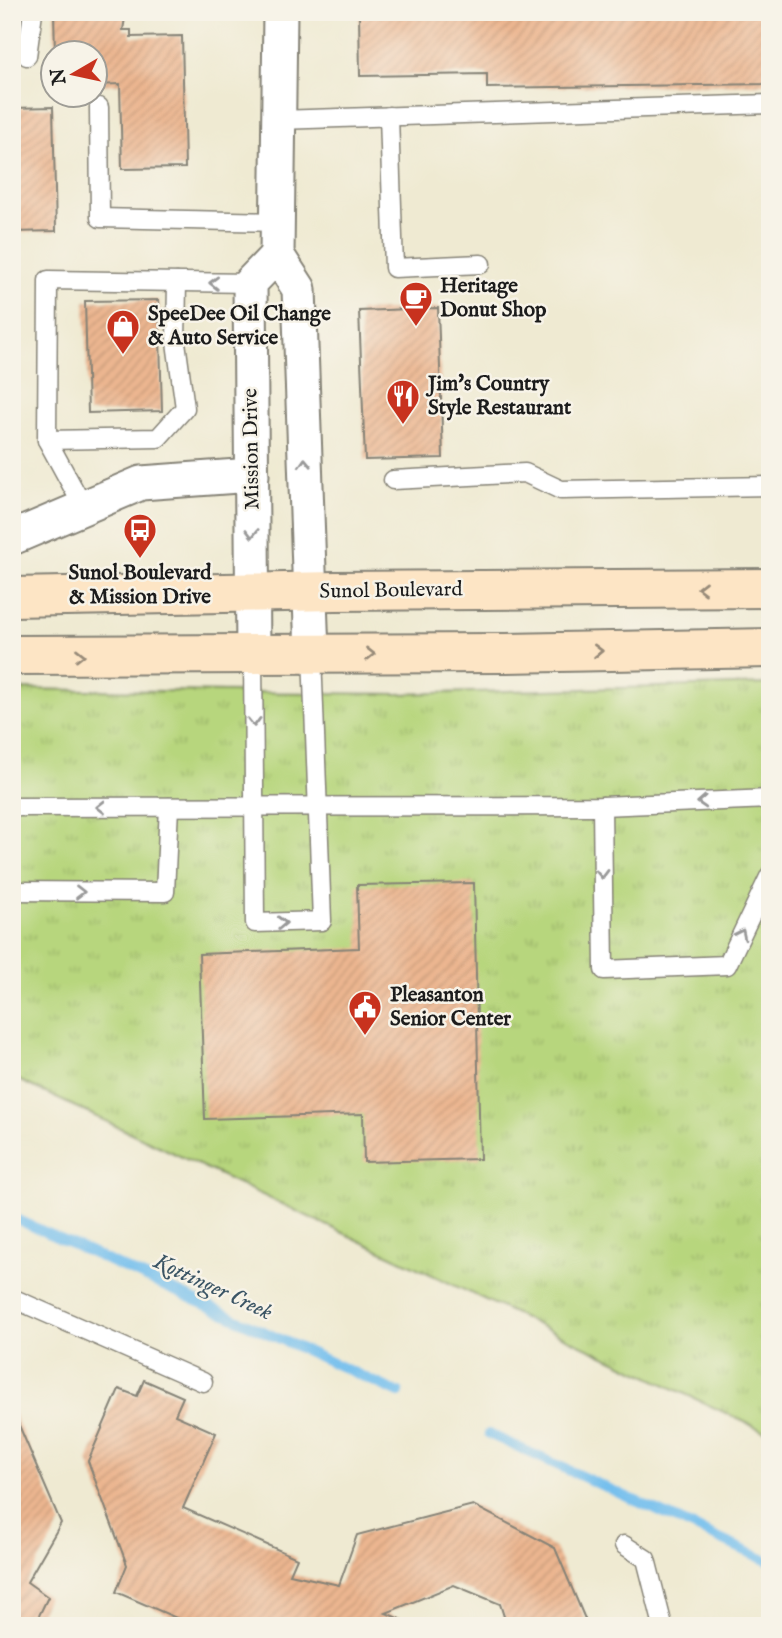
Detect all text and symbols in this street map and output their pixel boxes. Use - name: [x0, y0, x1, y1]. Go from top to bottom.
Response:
- north arrow: [38, 38, 108, 108]
- text: N: [46, 66, 72, 87]
- place label: Heritage Donut Shop: [440, 273, 547, 324]
- one-way arrow: [208, 275, 218, 291]
- cafe icon: Heritage Donut Shop: [397, 279, 435, 328]
- place label: SpeeDee Oil Change & Auto Service: [148, 301, 331, 352]
- shop icon: SpeeDee Oil Change & Auto Service: [104, 307, 142, 356]
- place label: Jim's Country Style Restaurant: [425, 371, 572, 422]
- restaurant icon: Jim's Country Style Restaurant: [384, 377, 422, 426]
- street label: Mission Drive: [237, 388, 267, 510]
- one-way arrow: [298, 458, 313, 469]
- bus stop icon: Sunol Boulevard & Mission Drive: [121, 511, 159, 560]
- one-way arrow: [244, 528, 260, 539]
- place label: Sunol Boulevard & Mission Drive: [69, 560, 212, 611]
- street label: Sunol Boulevard: [319, 576, 464, 606]
- one-way arrow: [696, 581, 707, 596]
- one-way arrow: [593, 644, 604, 659]
- one-way arrow: [366, 646, 376, 662]
- one-way arrow: [76, 647, 86, 663]
- one-way arrow: [246, 718, 262, 728]
- one-way arrow: [696, 794, 707, 809]
- one-way arrow: [95, 799, 106, 815]
- one-way arrow: [595, 869, 610, 880]
- one-way arrow: [75, 884, 86, 899]
- one-way arrow: [277, 915, 288, 930]
- one-way arrow: [733, 929, 747, 942]
- place label: Pleasanton Senior Center: [390, 982, 511, 1033]
- public building icon: Pleasanton Senior Center: [346, 988, 384, 1037]
- water label: Kottinger Creek: [148, 1246, 277, 1328]

